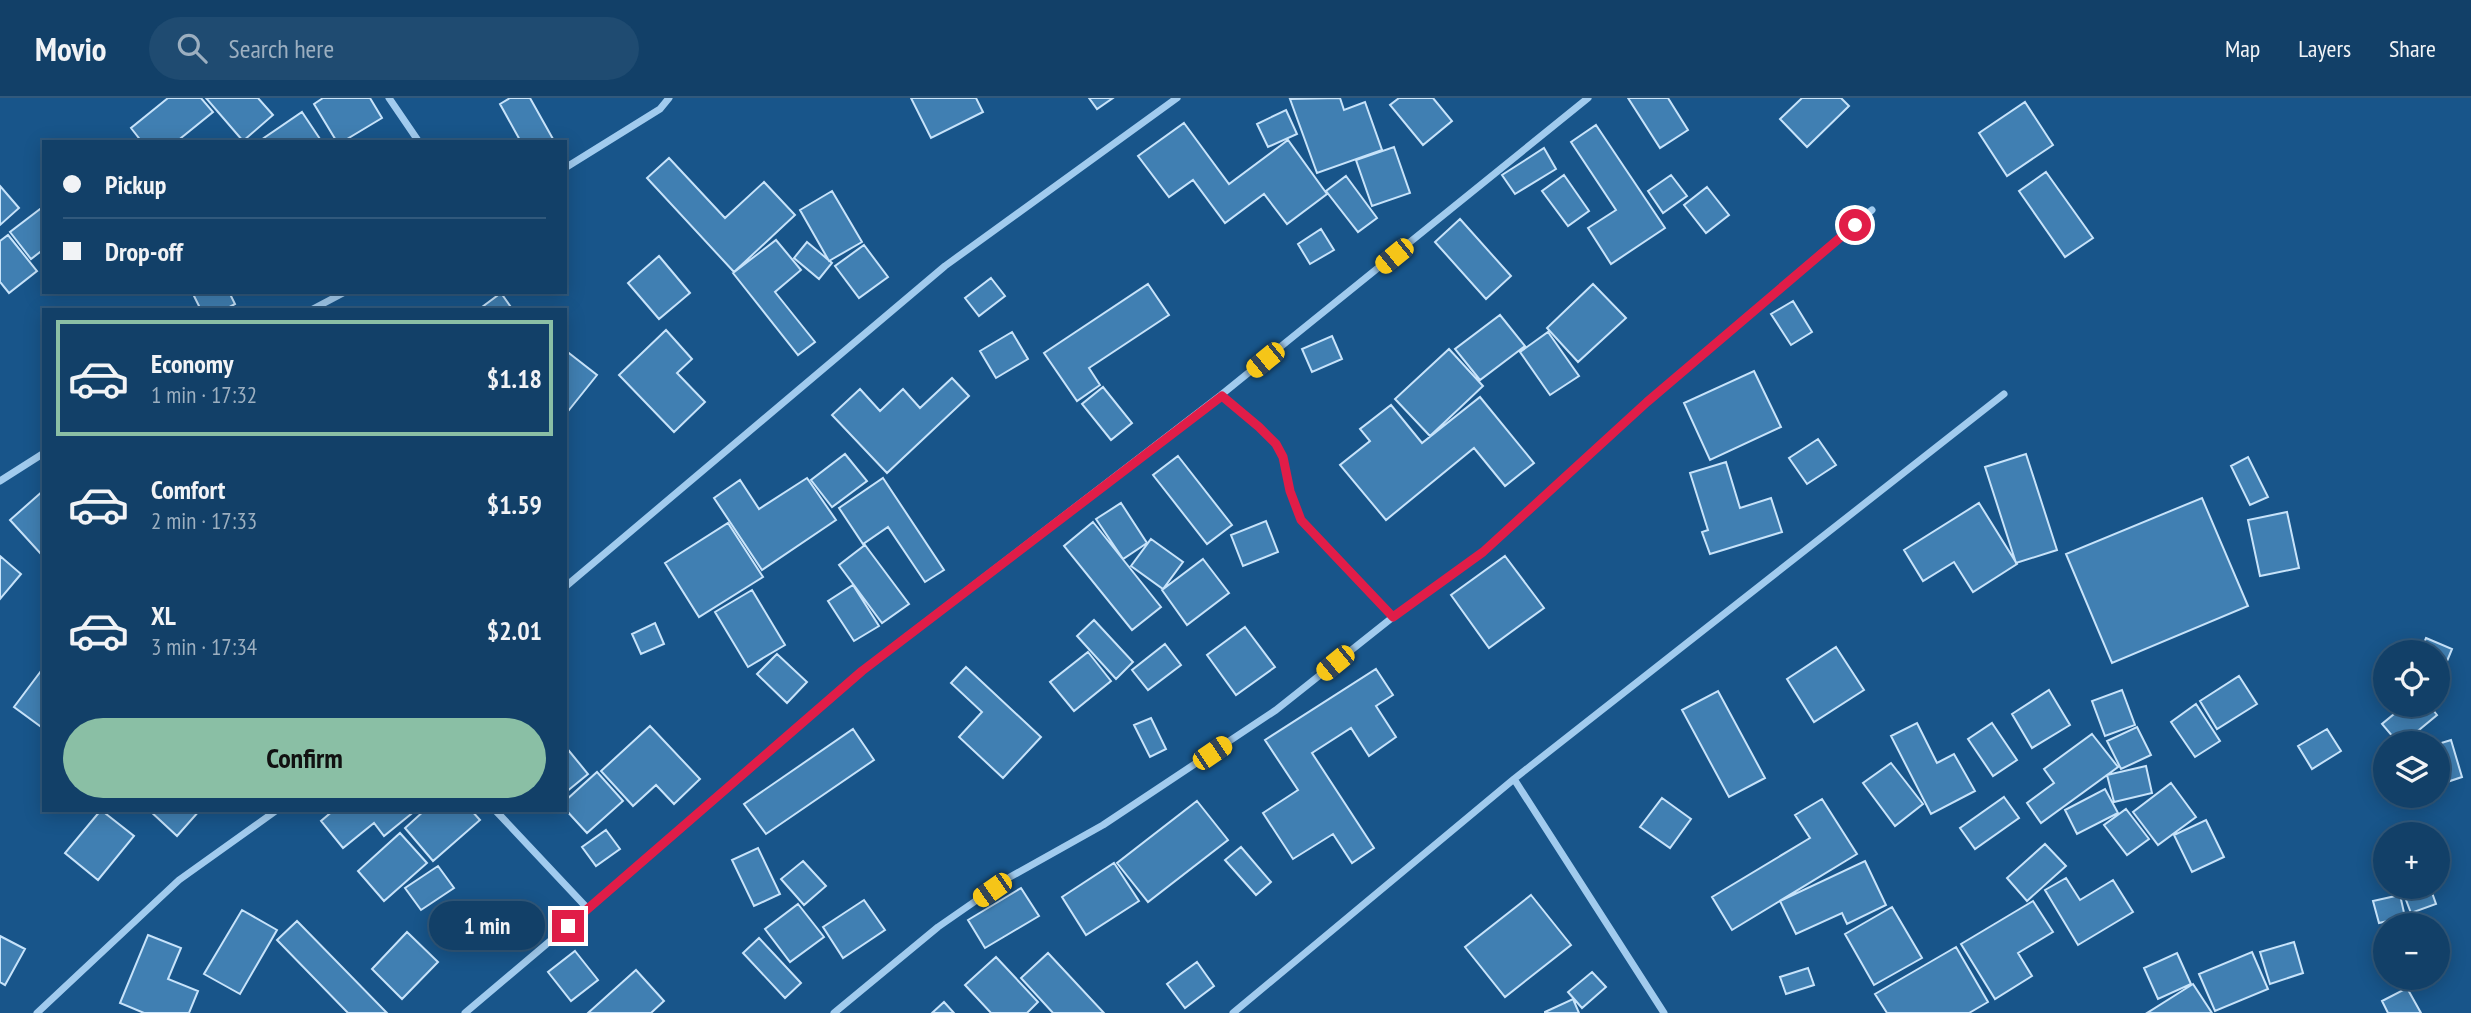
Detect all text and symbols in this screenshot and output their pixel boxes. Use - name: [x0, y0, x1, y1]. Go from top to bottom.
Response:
- search box: [149, 17, 639, 80]
- text: Movio: [35, 27, 107, 70]
- icon: search: [173, 29, 211, 67]
- text: Search here: [229, 32, 334, 65]
- text: Map: [2225, 33, 2260, 64]
- text: Layers: [2298, 33, 2351, 64]
- text: Share: [2389, 33, 2436, 64]
- text: Pickup: [105, 168, 166, 201]
- route start: [1839, 209, 1871, 241]
- text: Drop-off: [105, 235, 183, 268]
- car: [1372, 235, 1417, 277]
- car: [1243, 339, 1288, 381]
- icon: car: [67, 347, 130, 410]
- text: Economy: [151, 347, 233, 380]
- text: $1.18: [487, 362, 542, 395]
- text: 1 min · 17:32: [151, 380, 257, 409]
- icon: car: [67, 473, 130, 536]
- text: Comfort: [151, 473, 225, 506]
- text: $1.59: [487, 488, 542, 521]
- text: 2 min · 17:33: [151, 506, 257, 535]
- icon: car: [67, 599, 130, 662]
- text: XL: [151, 599, 176, 632]
- text: $2.01: [487, 614, 542, 647]
- text: 3 min · 17:34: [151, 632, 257, 661]
- map controls: [2373, 640, 2450, 990]
- button: locate: [2373, 640, 2450, 717]
- car: [1313, 642, 1358, 684]
- button: Confirm: [63, 718, 546, 798]
- button: layers: [2373, 731, 2450, 808]
- car: [1189, 733, 1236, 773]
- button: +: [2373, 822, 2450, 899]
- car: [969, 869, 1016, 911]
- callout: 1 min: [428, 902, 544, 950]
- route end: [552, 910, 584, 942]
- text: 1 min: [464, 911, 510, 940]
- button: −: [2373, 913, 2450, 990]

